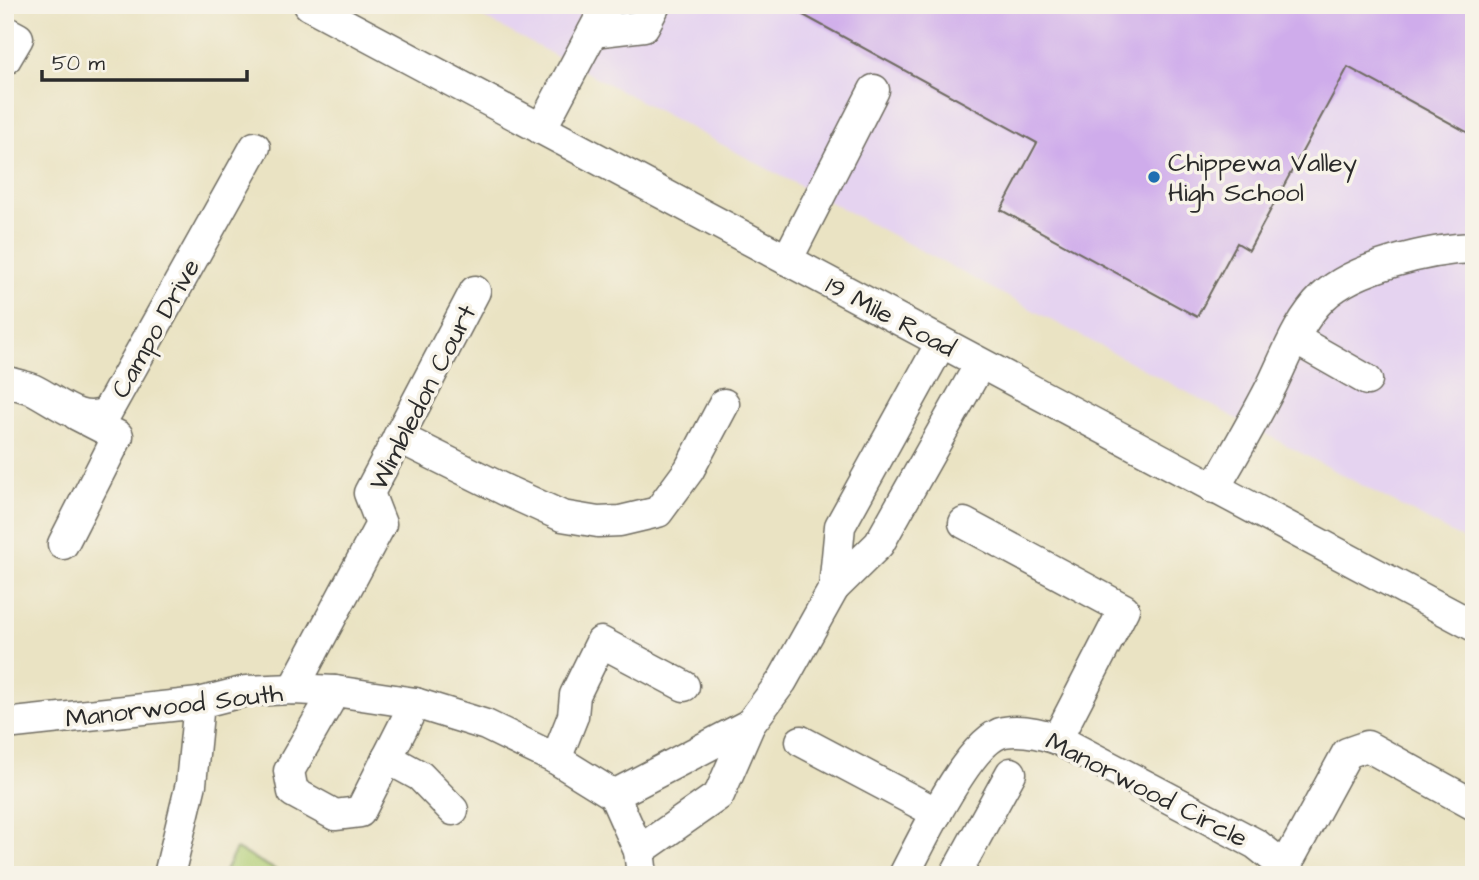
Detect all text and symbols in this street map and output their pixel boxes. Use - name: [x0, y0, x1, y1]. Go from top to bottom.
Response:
- scale bar: [42, 38, 247, 82]
- text: 50 m: [52, 49, 106, 78]
- place label: Chippewa Valley High School: [1168, 145, 1357, 213]
- marker: Chippewa Valley High School: [1146, 169, 1162, 185]
- street label: Campo Drive: [103, 252, 209, 405]
- street label: 19 Mile Road: [819, 268, 962, 366]
- street label: Wimbledon Court: [361, 298, 485, 496]
- street label: Manorwood South: [63, 675, 285, 737]
- street label: Manorwood Circle: [1039, 723, 1254, 856]

